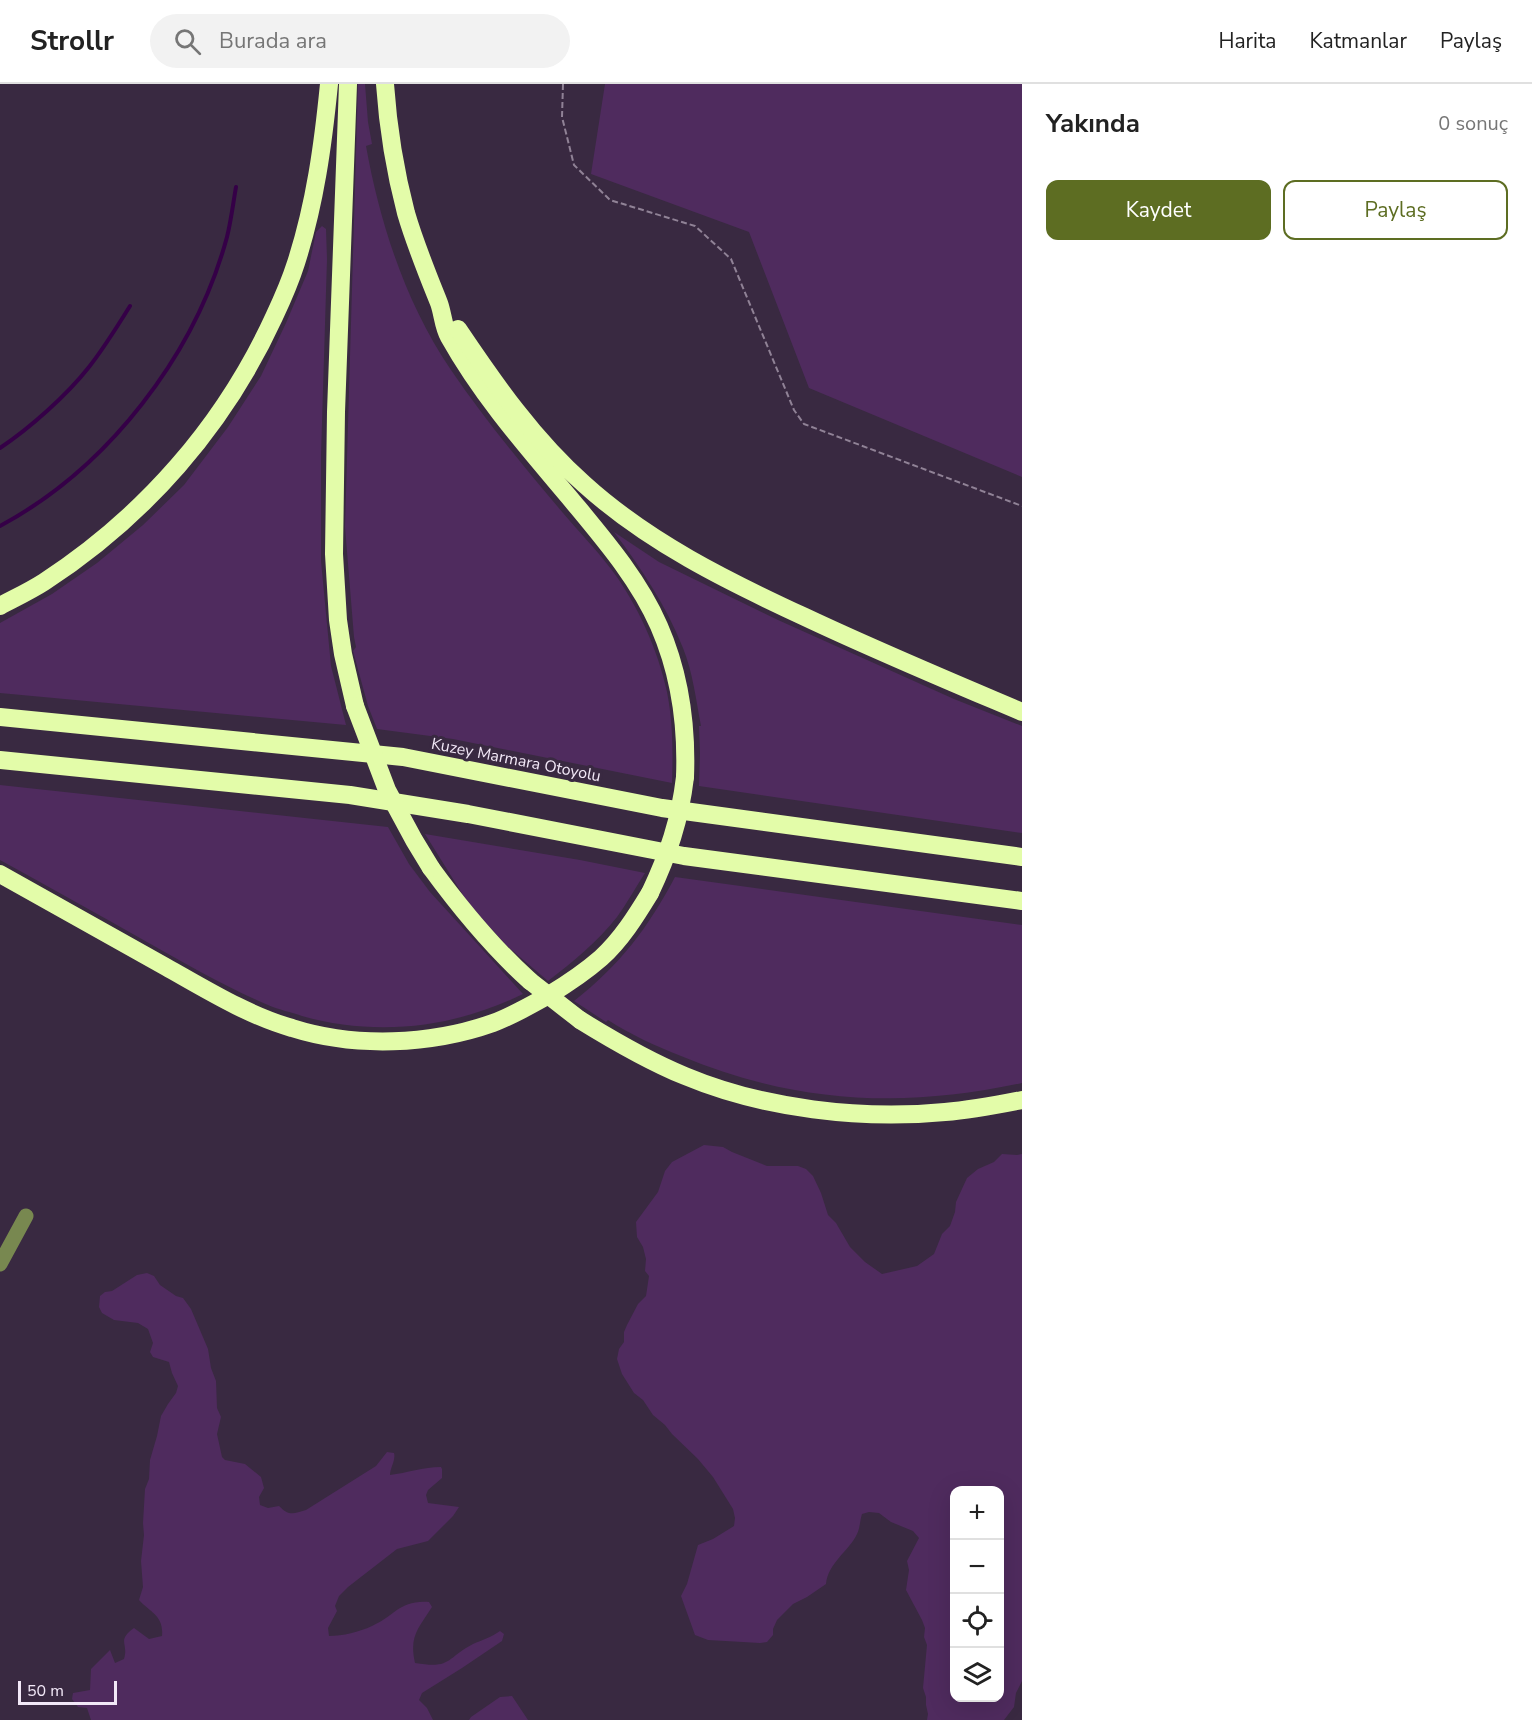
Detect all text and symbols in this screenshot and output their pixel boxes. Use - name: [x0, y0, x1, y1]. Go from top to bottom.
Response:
- search box: [150, 14, 570, 68]
- text: Strollr: [30, 22, 114, 60]
- icon: search: [171, 25, 204, 58]
- text: Burada ara: [219, 26, 327, 56]
- text: Harita: [1218, 27, 1276, 55]
- text: Katmanlar: [1309, 27, 1407, 55]
- text: Paylaş: [1440, 27, 1502, 55]
- text: Yakında: [1046, 106, 1140, 141]
- text: 0 sonuç: [1438, 110, 1508, 137]
- button: Kaydet: [1046, 180, 1271, 240]
- button: Paylaş: [1283, 180, 1508, 240]
- street label: Kuzey Marmara Otoyolu: [429, 733, 603, 787]
- map controls: [950, 1486, 1004, 1702]
- button: +: [950, 1486, 1004, 1540]
- button: −: [950, 1540, 1004, 1594]
- button: locate: [950, 1594, 1004, 1648]
- button: layers: [950, 1648, 1004, 1702]
- scale bar: [18, 1678, 117, 1706]
- text: 50 m: [27, 1680, 64, 1702]

